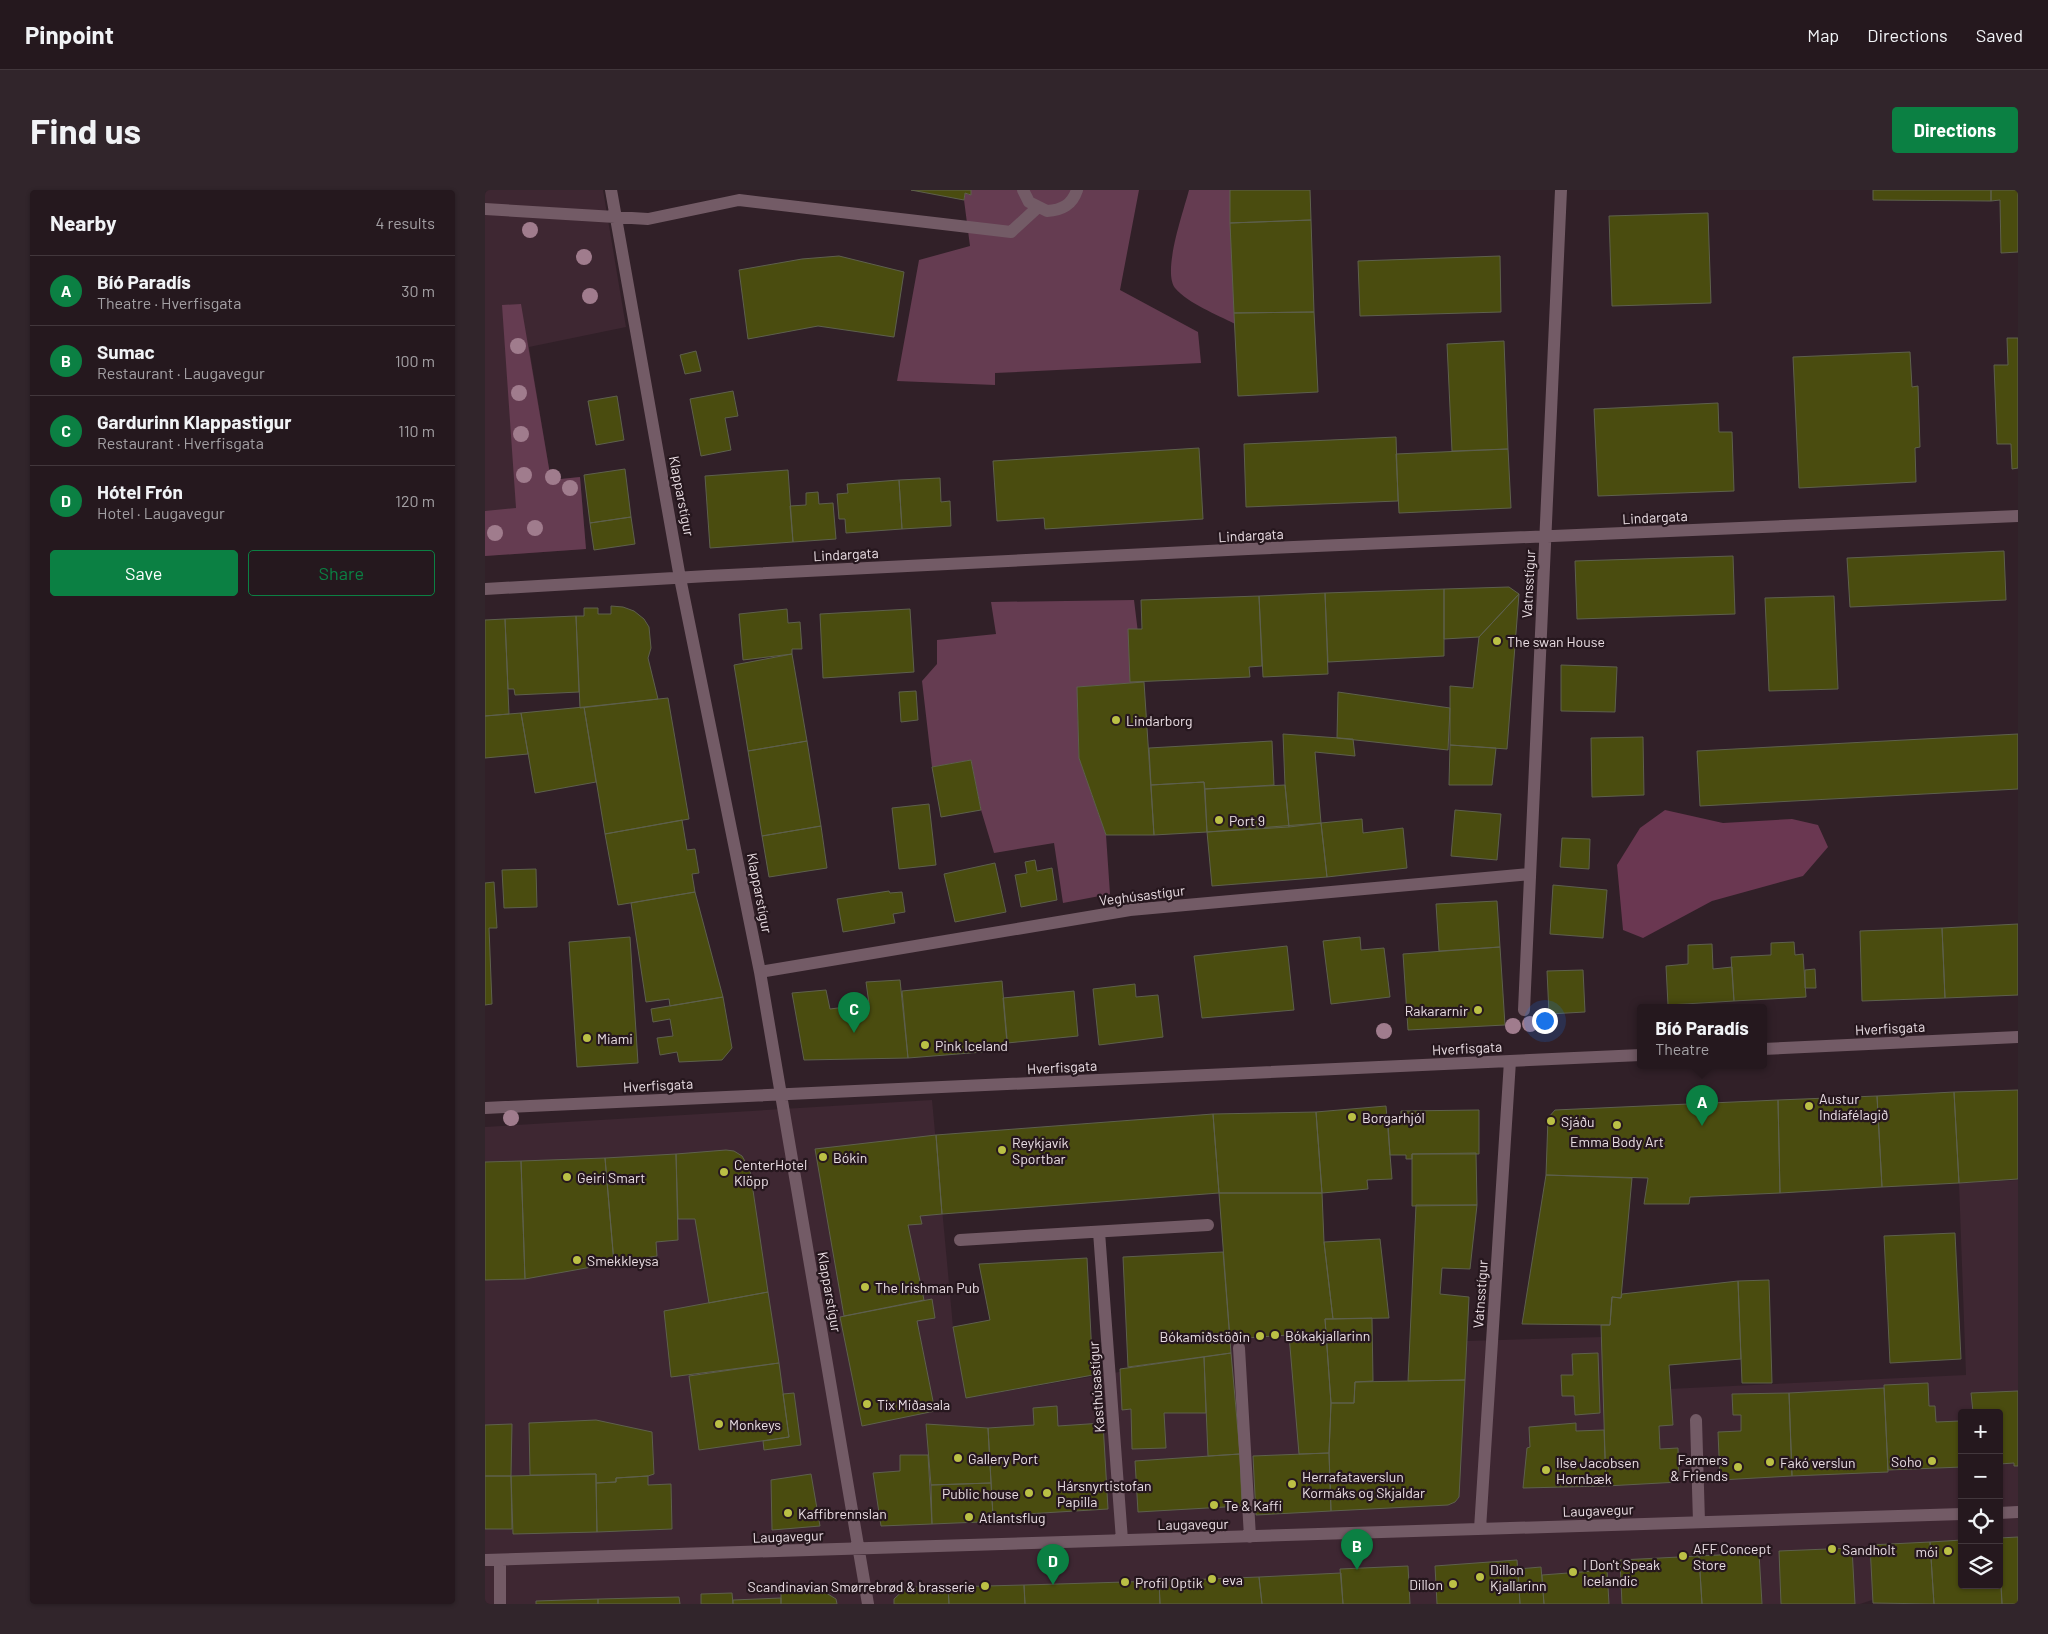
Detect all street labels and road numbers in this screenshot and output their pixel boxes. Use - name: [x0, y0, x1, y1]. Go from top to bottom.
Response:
- street label: Klapparstígur: [666, 454, 698, 538]
- street label: Lindargata: [1622, 507, 1688, 527]
- street label: Lindargata: [1218, 525, 1284, 545]
- street label: Lindargata: [813, 544, 879, 564]
- street label: Vatnsstígur: [1518, 549, 1538, 619]
- street label: Klapparstígur: [744, 851, 776, 935]
- street label: Veghúsastígur: [1098, 881, 1186, 909]
- street label: Hverfisgata: [1854, 1018, 1926, 1038]
- street label: Hverfisgata: [1431, 1038, 1503, 1058]
- street label: Hverfisgata: [1026, 1057, 1098, 1077]
- street label: Hverfisgata: [622, 1075, 694, 1095]
- street label: Klapparstígur: [815, 1250, 845, 1334]
- street label: Vatnsstígur: [1469, 1259, 1491, 1329]
- street label: Kasthúsastígur: [1084, 1341, 1108, 1433]
- street label: Laugavegur: [1562, 1500, 1634, 1520]
- street label: Laugavegur: [1157, 1515, 1229, 1533]
- street label: Laugavegur: [752, 1526, 824, 1546]

